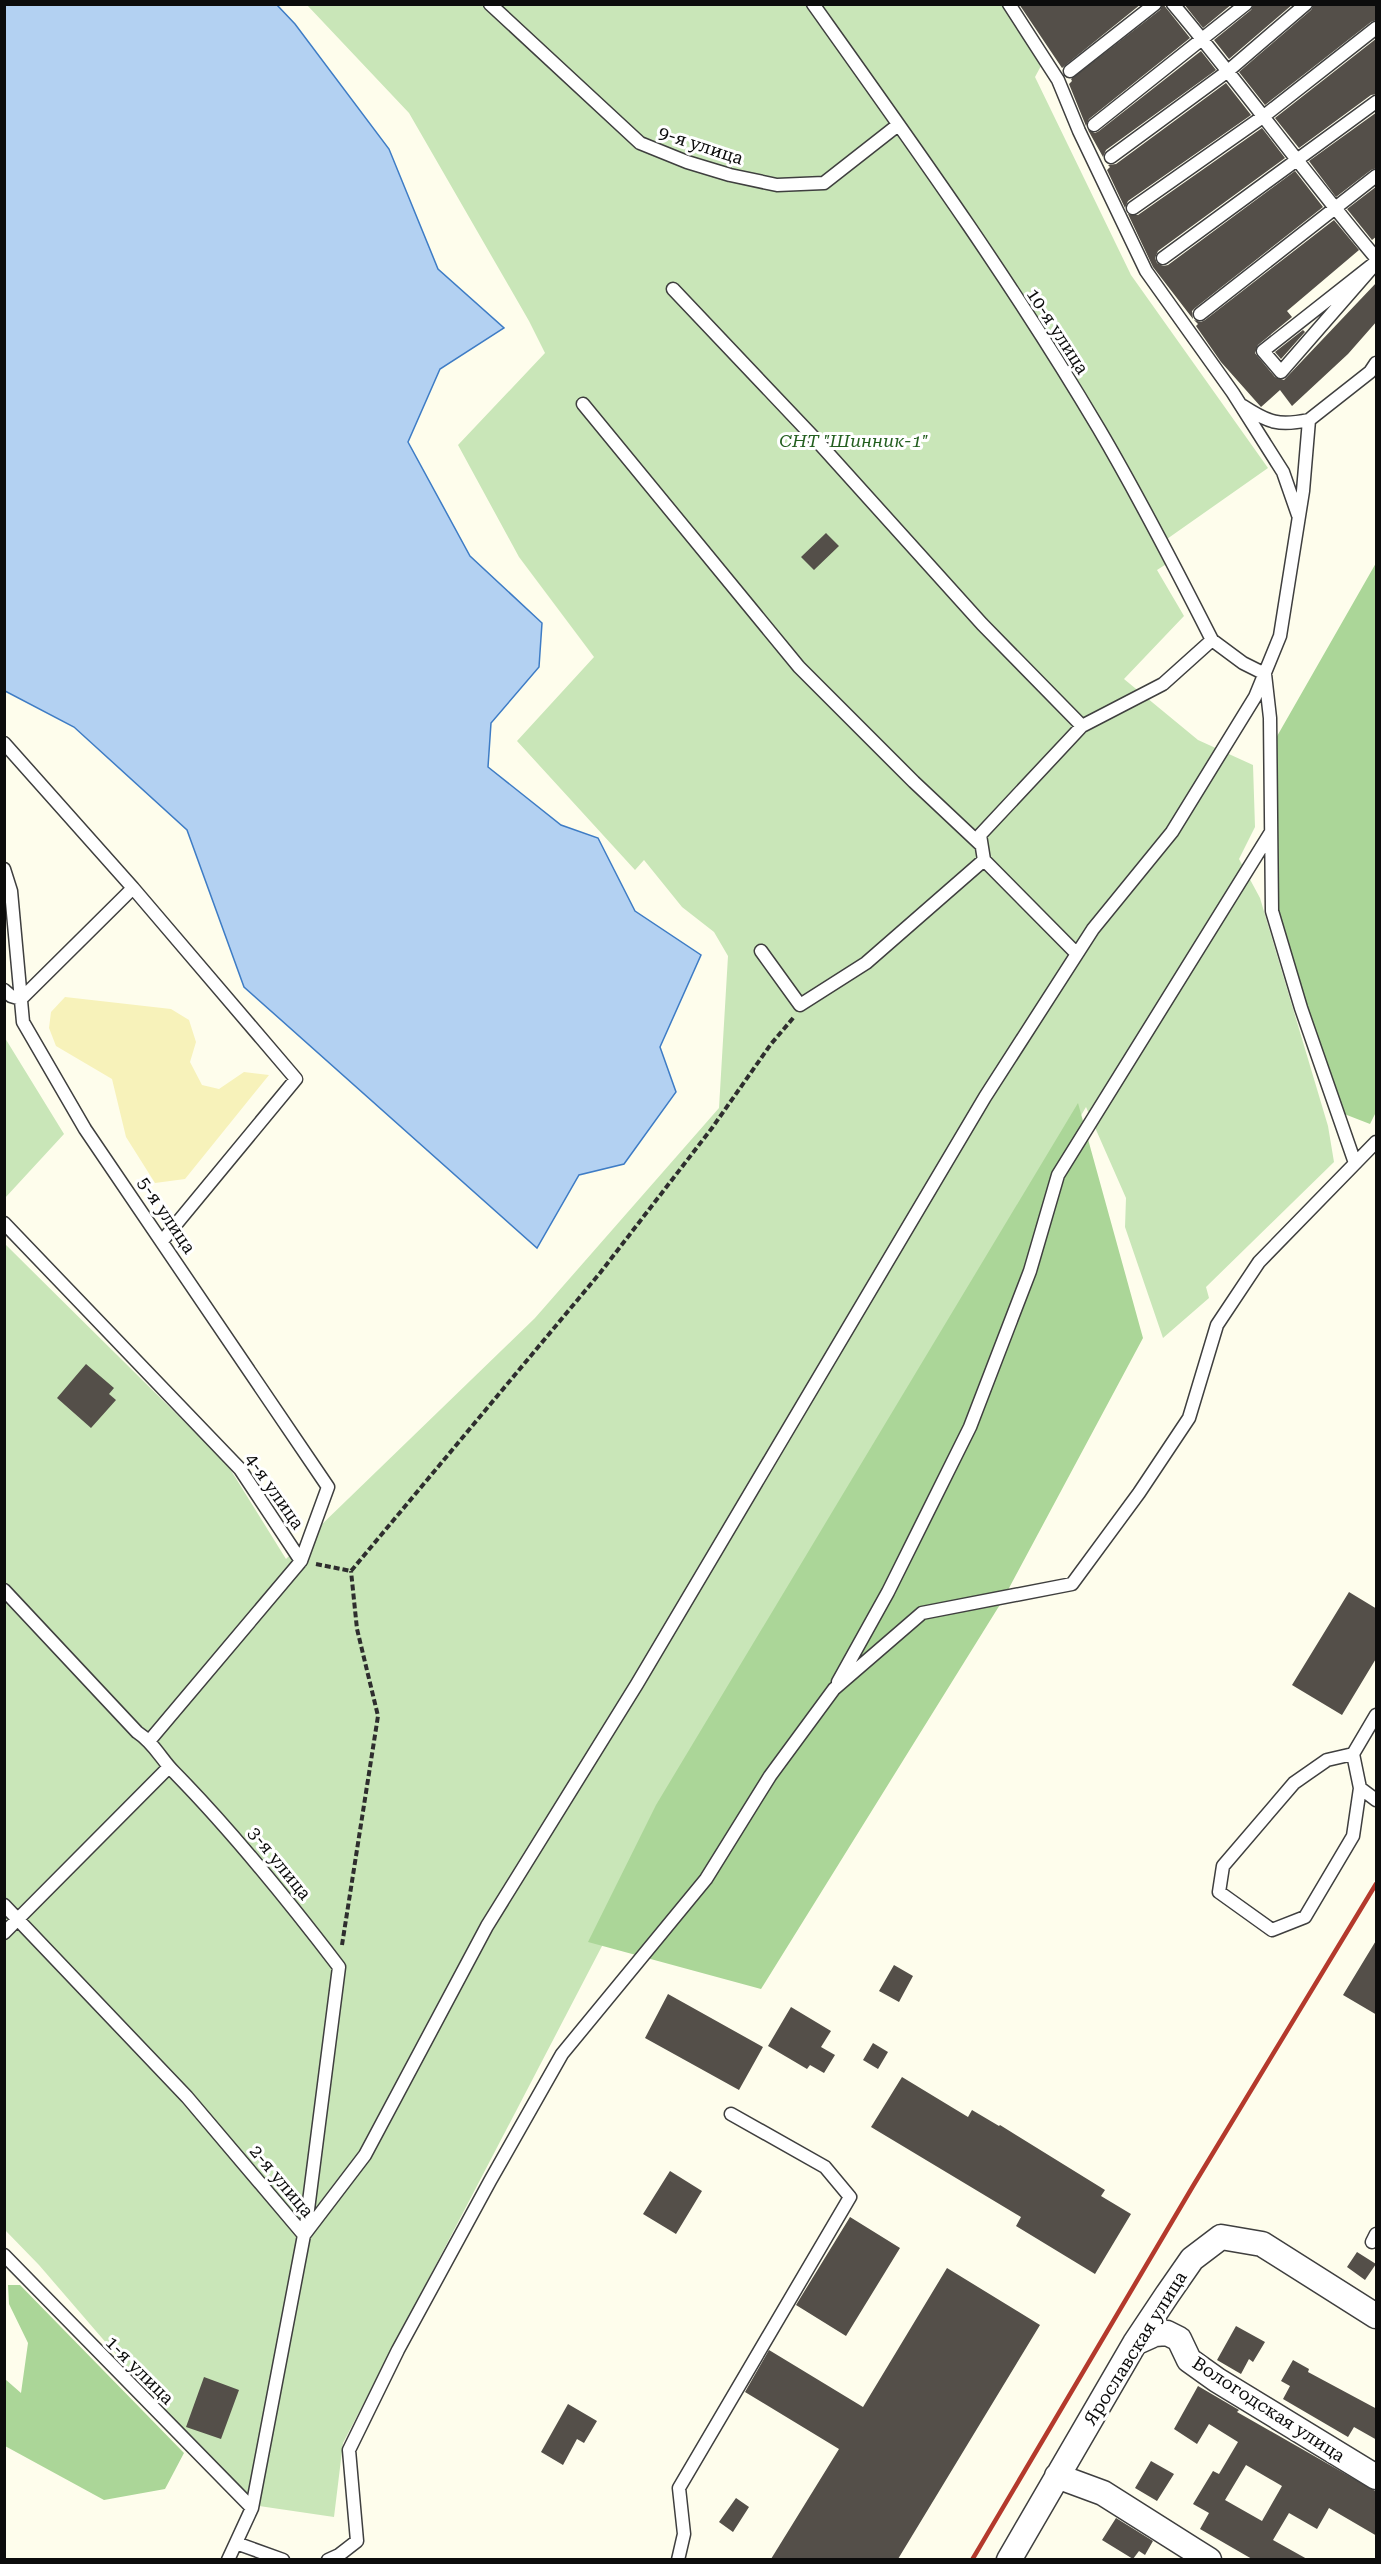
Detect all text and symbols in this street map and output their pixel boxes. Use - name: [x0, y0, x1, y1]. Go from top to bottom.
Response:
- street label: 9-я улица: [656, 121, 746, 169]
- street label: 10-я улица: [1023, 284, 1094, 378]
- park label: СНТ "Шинник-1": [779, 430, 929, 451]
- street label: 5-я улица: [134, 1173, 200, 1257]
- street label: 4-я улица: [241, 1449, 309, 1533]
- street label: 3-я улица: [244, 1822, 316, 1904]
- street label: 2-я улица: [246, 2141, 318, 2222]
- street label: Ярославская улица: [1079, 2267, 1191, 2429]
- street label: 1-я улица: [102, 2332, 179, 2409]
- street label: Вологодская улица: [1189, 2352, 1349, 2466]

